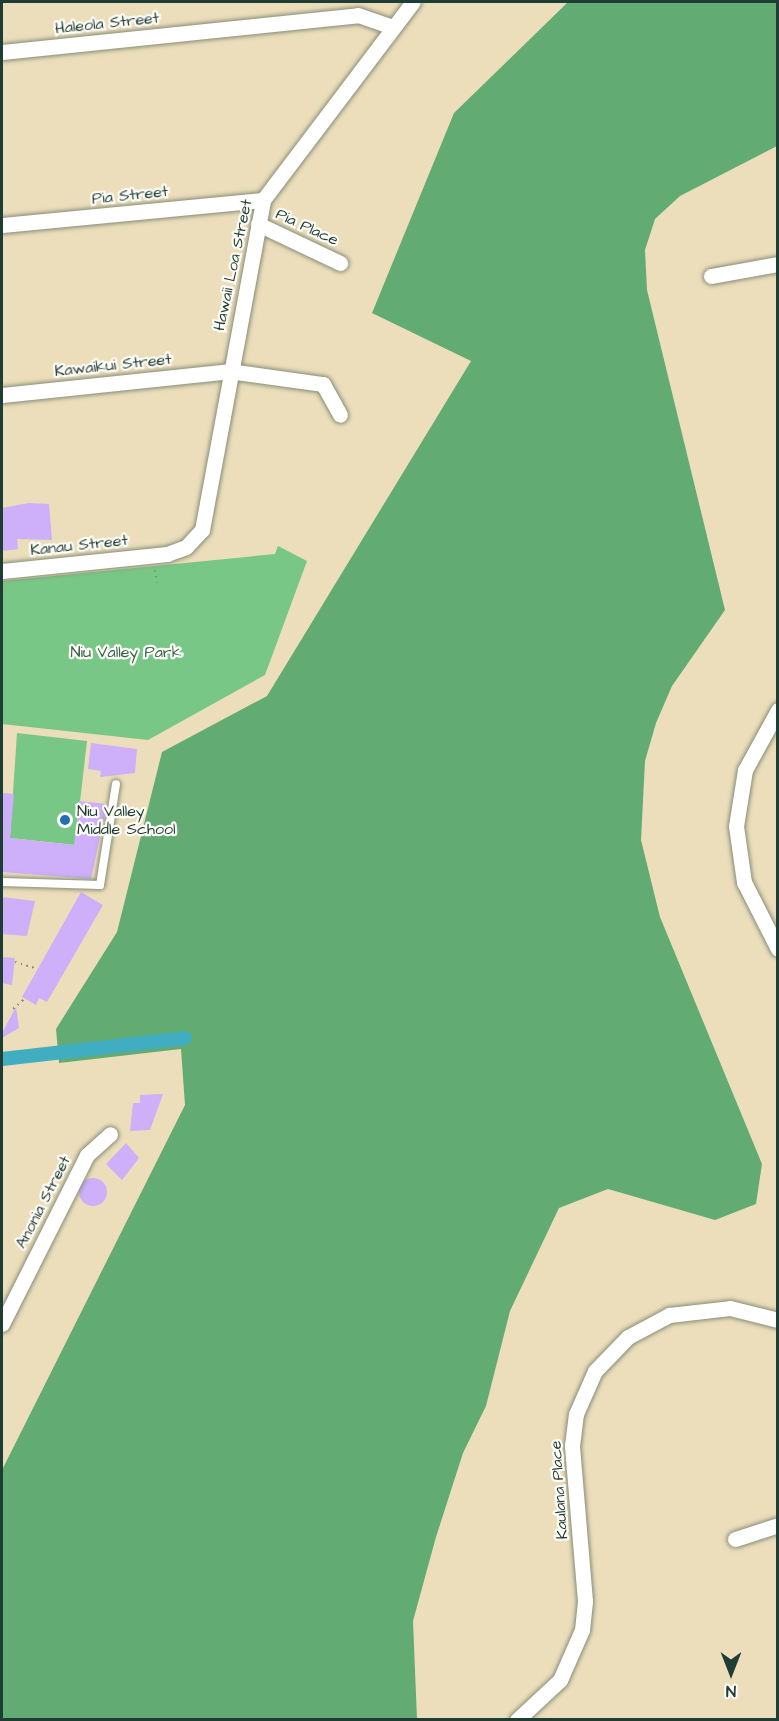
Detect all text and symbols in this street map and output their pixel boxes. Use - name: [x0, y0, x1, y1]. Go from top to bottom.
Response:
- street label: Haleola Street: [54, 8, 160, 38]
- street label: Pia Street: [91, 181, 169, 209]
- street label: Hawaii Loa Street: [210, 197, 256, 333]
- street label: Pia Place: [273, 204, 341, 250]
- street label: Kawaikui Street: [54, 349, 172, 381]
- street label: Kanau Street: [29, 530, 129, 560]
- park label: Niu Valley Park: [70, 642, 182, 662]
- place label: Niu Valley Middle School: [77, 801, 175, 839]
- marker: Niu Valley Middle School: [58, 813, 72, 827]
- street label: Anonia Street: [11, 1152, 75, 1252]
- street label: Kaulana Place: [546, 1440, 572, 1540]
- north arrow: [701, 1643, 761, 1703]
- text: N: [726, 1680, 736, 1702]

